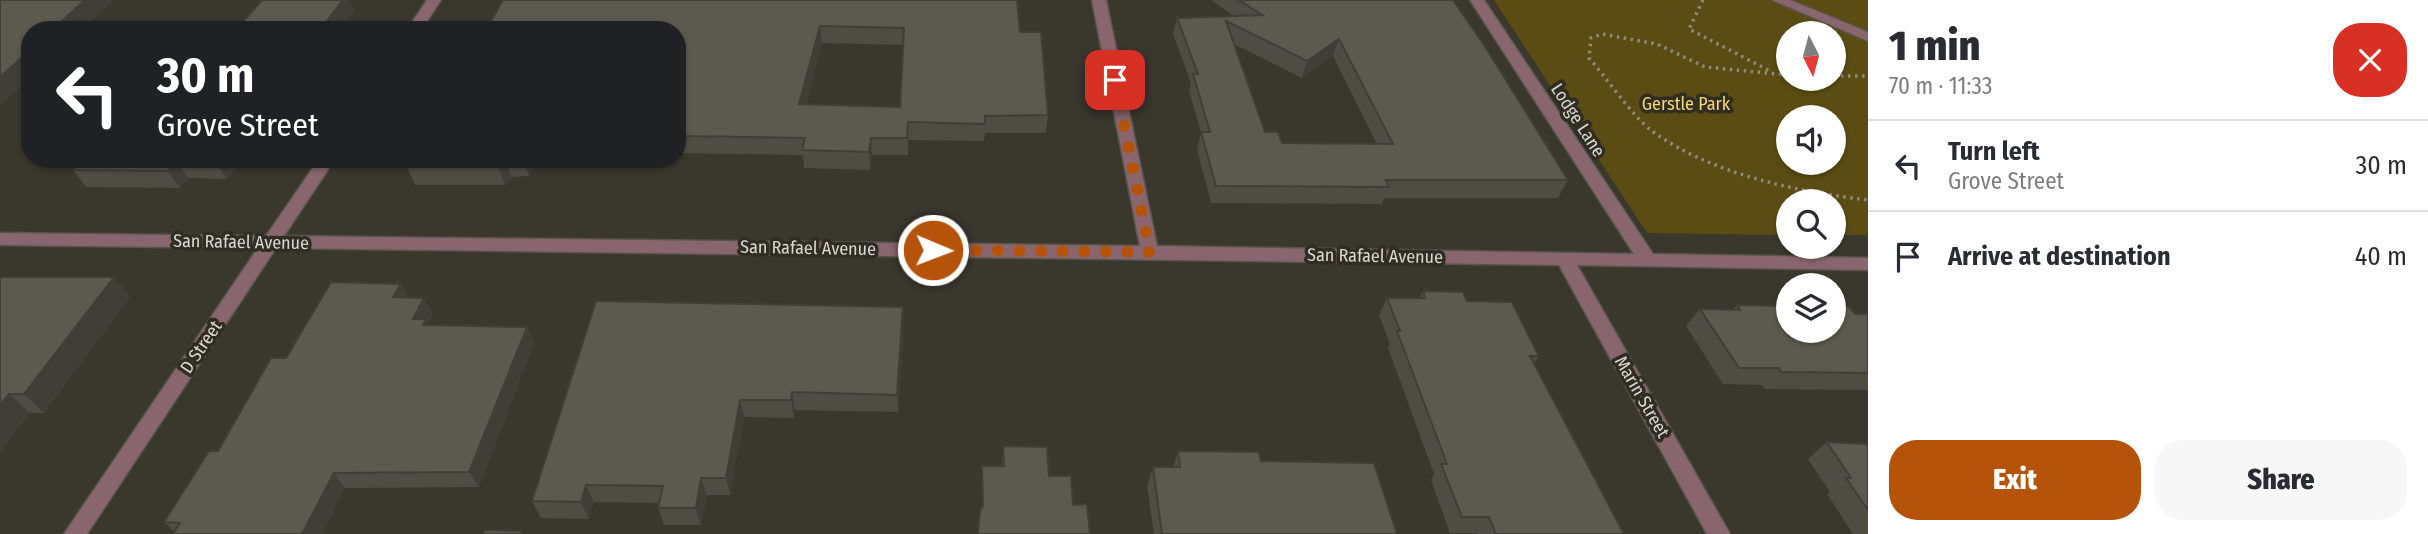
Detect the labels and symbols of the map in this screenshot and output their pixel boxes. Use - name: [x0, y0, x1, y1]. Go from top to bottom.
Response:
- north arrow: [1776, 21, 1846, 91]
- pin: [1085, 50, 1145, 110]
- street label: Lodge Lane: [1546, 79, 1610, 161]
- park label: Gerstle Park: [1642, 93, 1731, 115]
- position arrow: [896, 213, 970, 287]
- street label: San Rafael Avenue: [173, 230, 309, 254]
- street label: San Rafael Avenue: [740, 236, 876, 260]
- street label: San Rafael Avenue: [1307, 244, 1443, 268]
- street label: D Street: [175, 316, 227, 378]
- street label: Marin Street: [1610, 352, 1674, 442]

